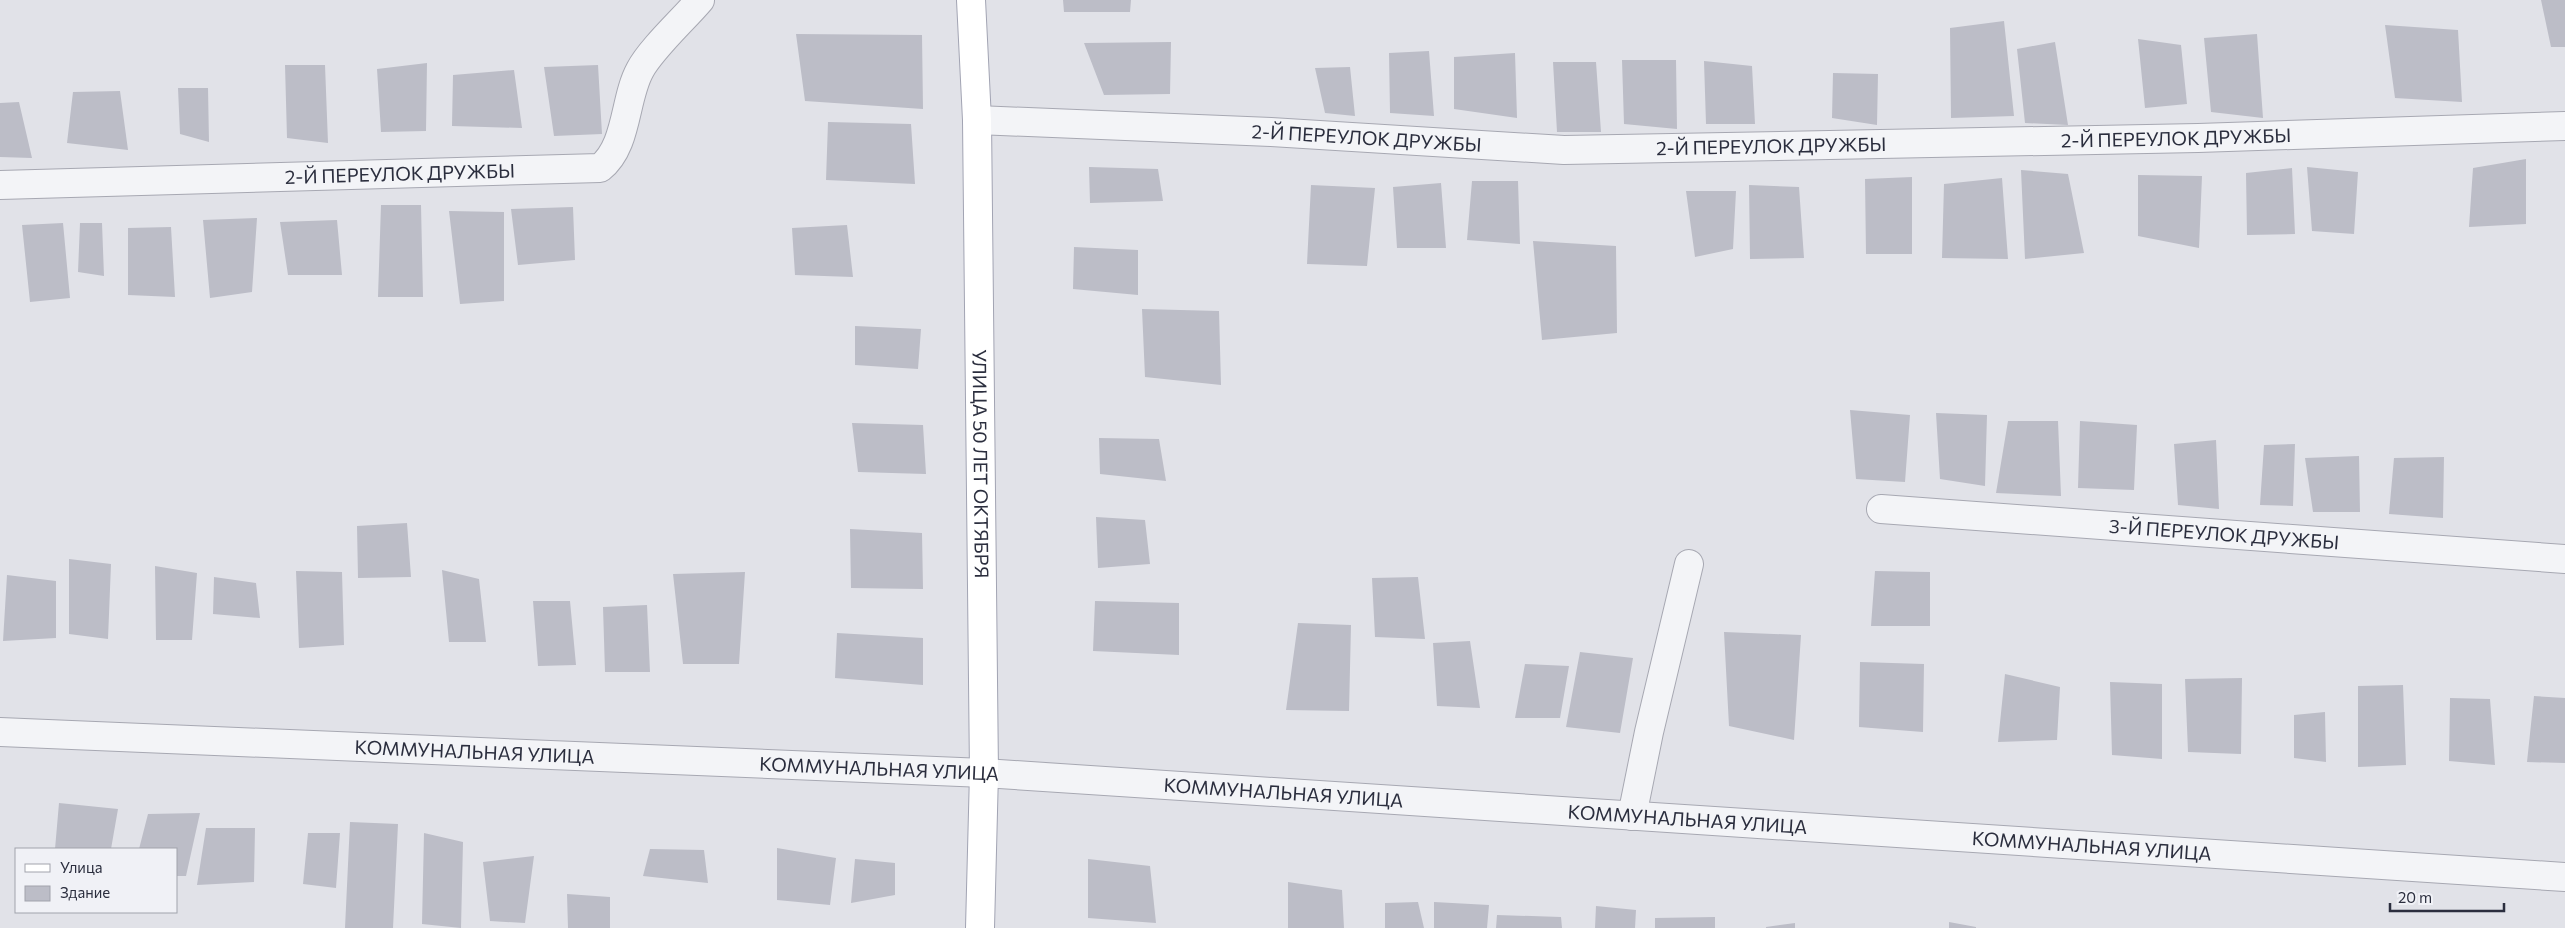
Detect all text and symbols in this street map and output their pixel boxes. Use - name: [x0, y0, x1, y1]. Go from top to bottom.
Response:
- street label: 2-Й ПЕРЕУЛОК ДРУЖБЫ: [1251, 119, 1482, 156]
- street label: 2-Й ПЕРЕУЛОК ДРУЖБЫ: [2061, 123, 2292, 152]
- street label: 2-Й ПЕРЕУЛОК ДРУЖБЫ: [1656, 132, 1887, 159]
- street label: 2-Й ПЕРЕУЛОК ДРУЖБЫ: [284, 158, 515, 188]
- street label: УЛИЦА 50 ЛЕТ ОКТЯБРЯ: [968, 349, 994, 578]
- street label: 3-Й ПЕРЕУЛОК ДРУЖБЫ: [2108, 514, 2340, 553]
- street label: КОММУНАЛЬНАЯ УЛИЦА: [354, 735, 595, 768]
- street label: КОММУНАЛЬНАЯ УЛИЦА: [759, 752, 1000, 785]
- street label: КОММУНАЛЬНАЯ УЛИЦА: [1163, 773, 1404, 812]
- street label: КОММУНАЛЬНАЯ УЛИЦА: [1567, 799, 1808, 838]
- street label: КОММУНАЛЬНАЯ УЛИЦА: [1971, 826, 2212, 865]
- legend: [15, 848, 178, 913]
- text: Улица: [60, 858, 102, 876]
- scale bar: [2390, 880, 2504, 912]
- text: Здание: [60, 883, 110, 901]
- text: 20 m: [2398, 888, 2432, 906]

